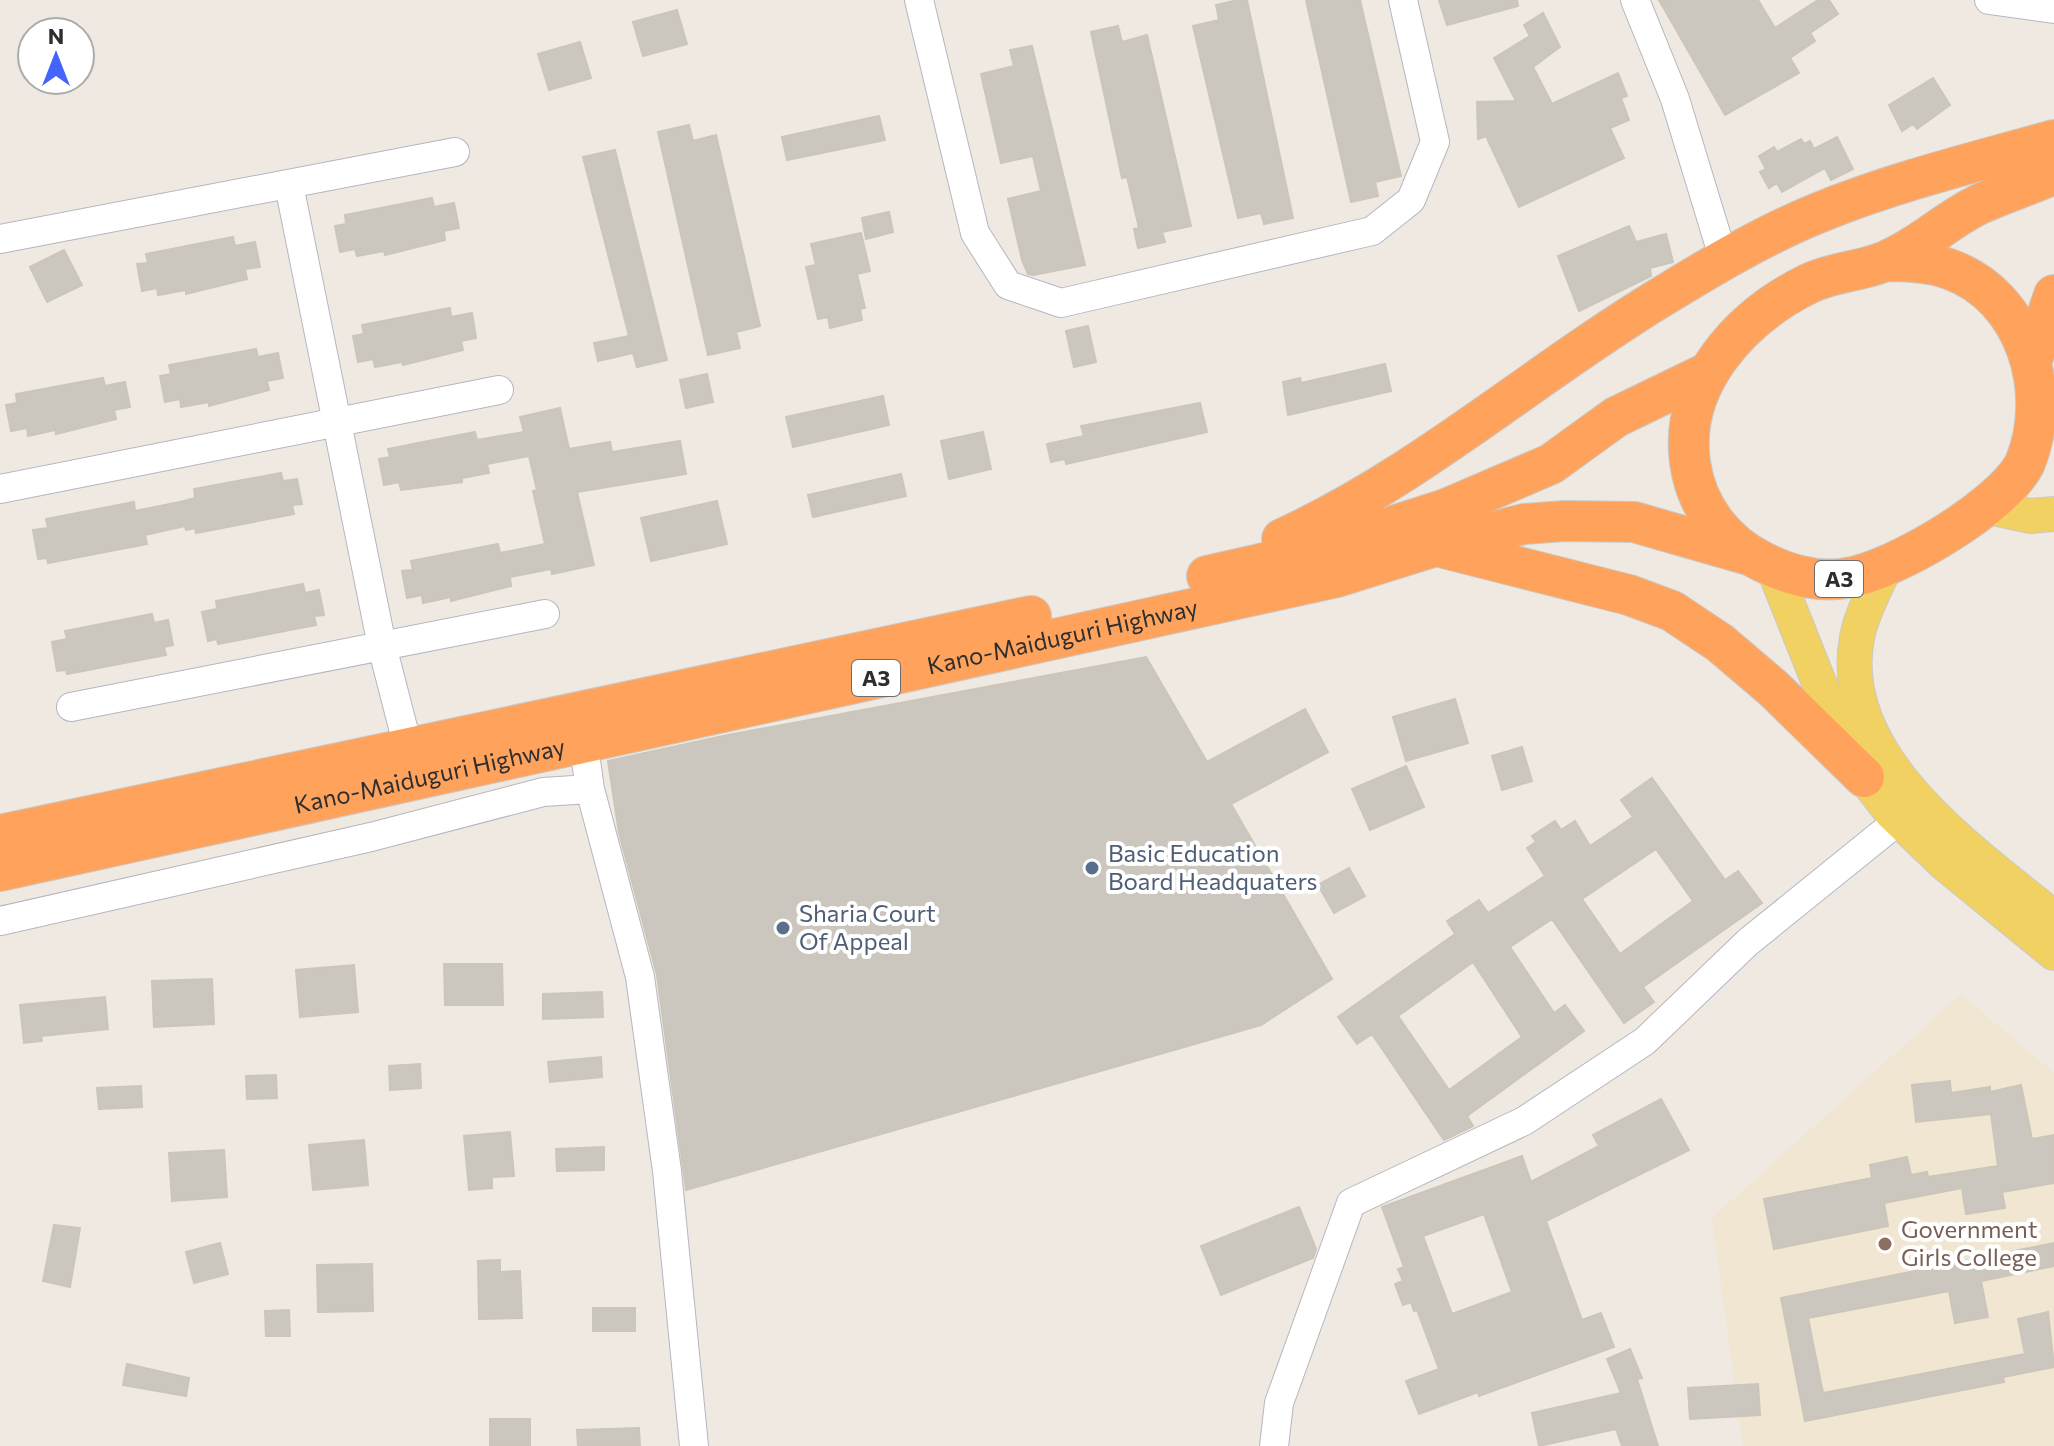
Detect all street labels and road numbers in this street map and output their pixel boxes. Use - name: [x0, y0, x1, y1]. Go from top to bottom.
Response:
- road number: A3: [1815, 561, 1863, 597]
- street label: Kano-Maiduguri Highway: [924, 592, 1201, 680]
- road number: A3: [852, 660, 900, 696]
- street label: Kano-Maiduguri Highway: [291, 731, 568, 819]

